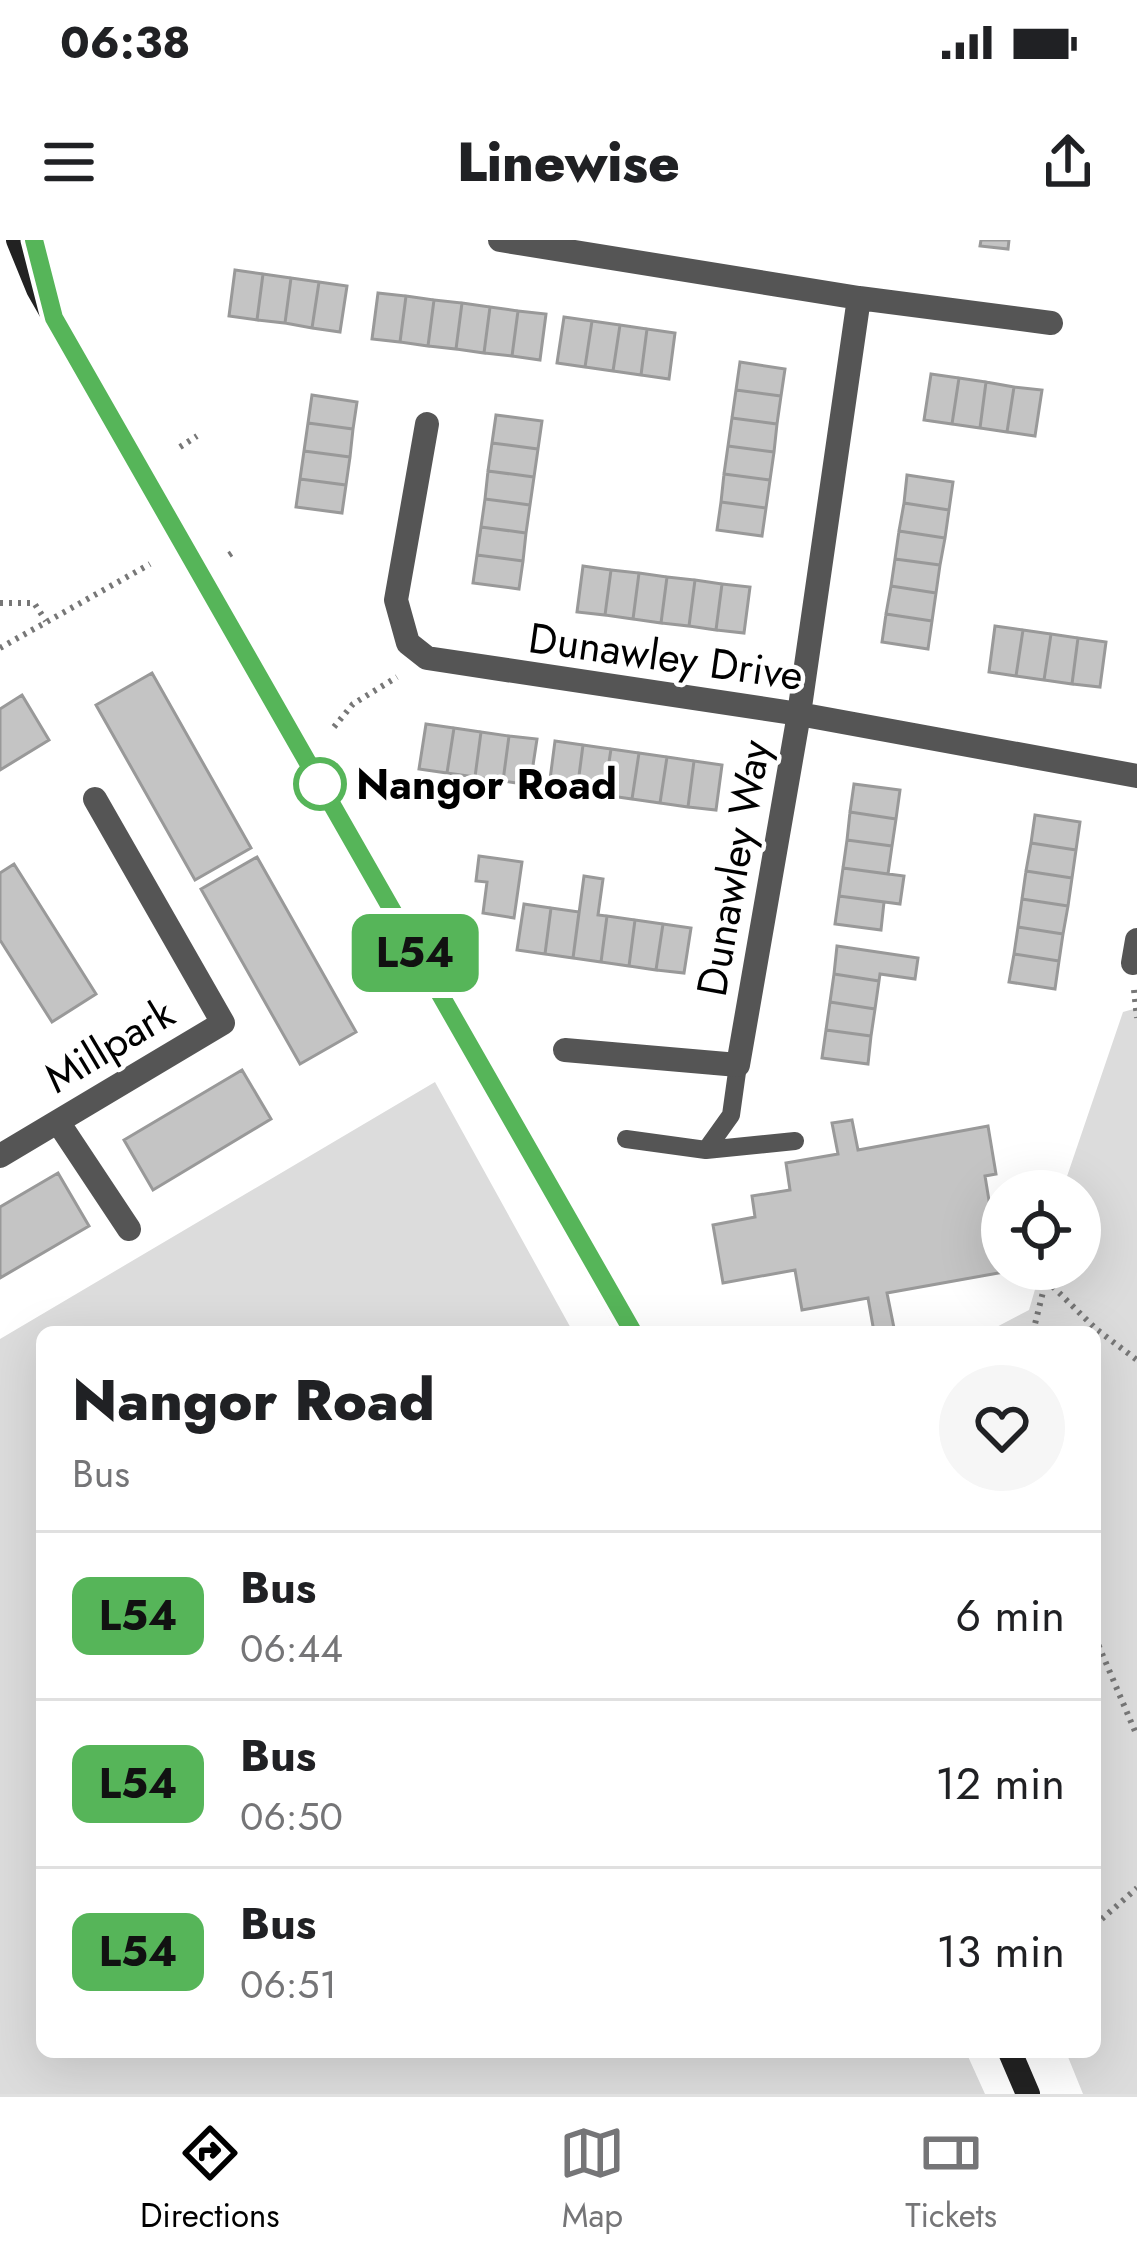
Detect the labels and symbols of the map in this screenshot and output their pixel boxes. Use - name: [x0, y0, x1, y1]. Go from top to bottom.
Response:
- street label: Dunawley Drive: [525, 607, 807, 706]
- street label: Dunawley Way: [681, 735, 786, 1001]
- place label: Nangor Road: [356, 754, 617, 815]
- marker: Nangor Road: [295, 759, 345, 809]
- line badge: L54: [346, 914, 484, 992]
- street label: Millpark: [33, 983, 186, 1108]

